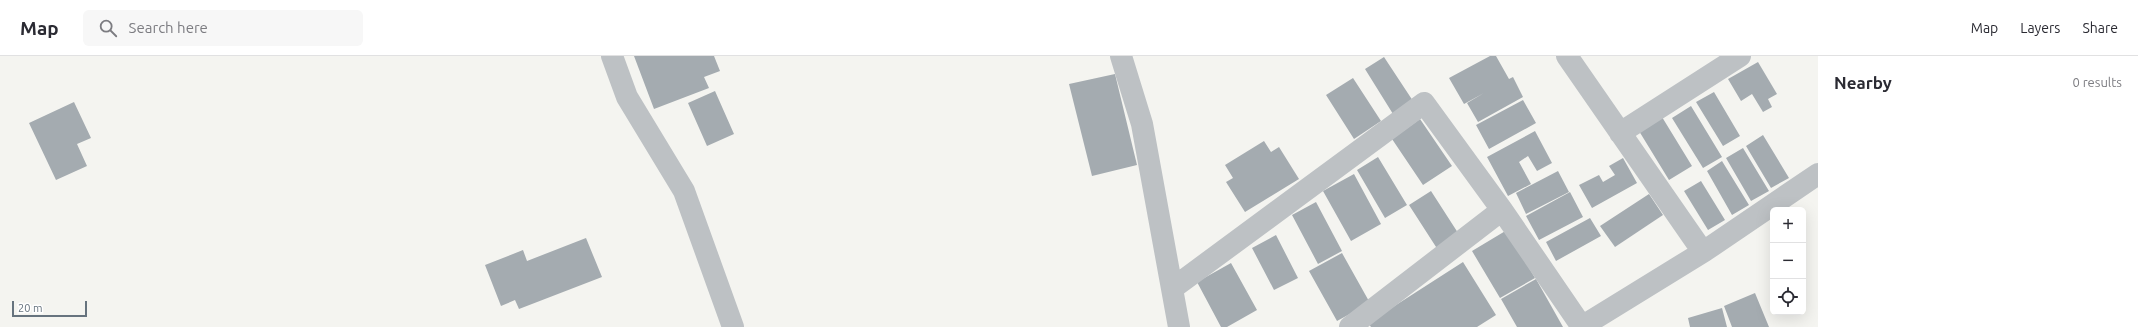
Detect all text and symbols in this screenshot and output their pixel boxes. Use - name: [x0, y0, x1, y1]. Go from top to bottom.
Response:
- search box: [83, 10, 363, 46]
- text: Map: [20, 17, 59, 39]
- icon: search: [97, 17, 119, 39]
- text: Search here: [129, 19, 208, 36]
- text: Map: [1971, 20, 1998, 36]
- text: Layers: [2020, 20, 2060, 36]
- text: Share: [2082, 20, 2118, 36]
- text: Nearby: [1834, 73, 1892, 92]
- text: 0 results: [2072, 75, 2122, 89]
- map controls: [1770, 207, 1806, 315]
- button: +: [1770, 207, 1806, 243]
- button: −: [1770, 243, 1806, 279]
- button: locate: [1770, 279, 1806, 315]
- scale bar: [12, 299, 87, 318]
- text: 20 m: [18, 302, 42, 314]

